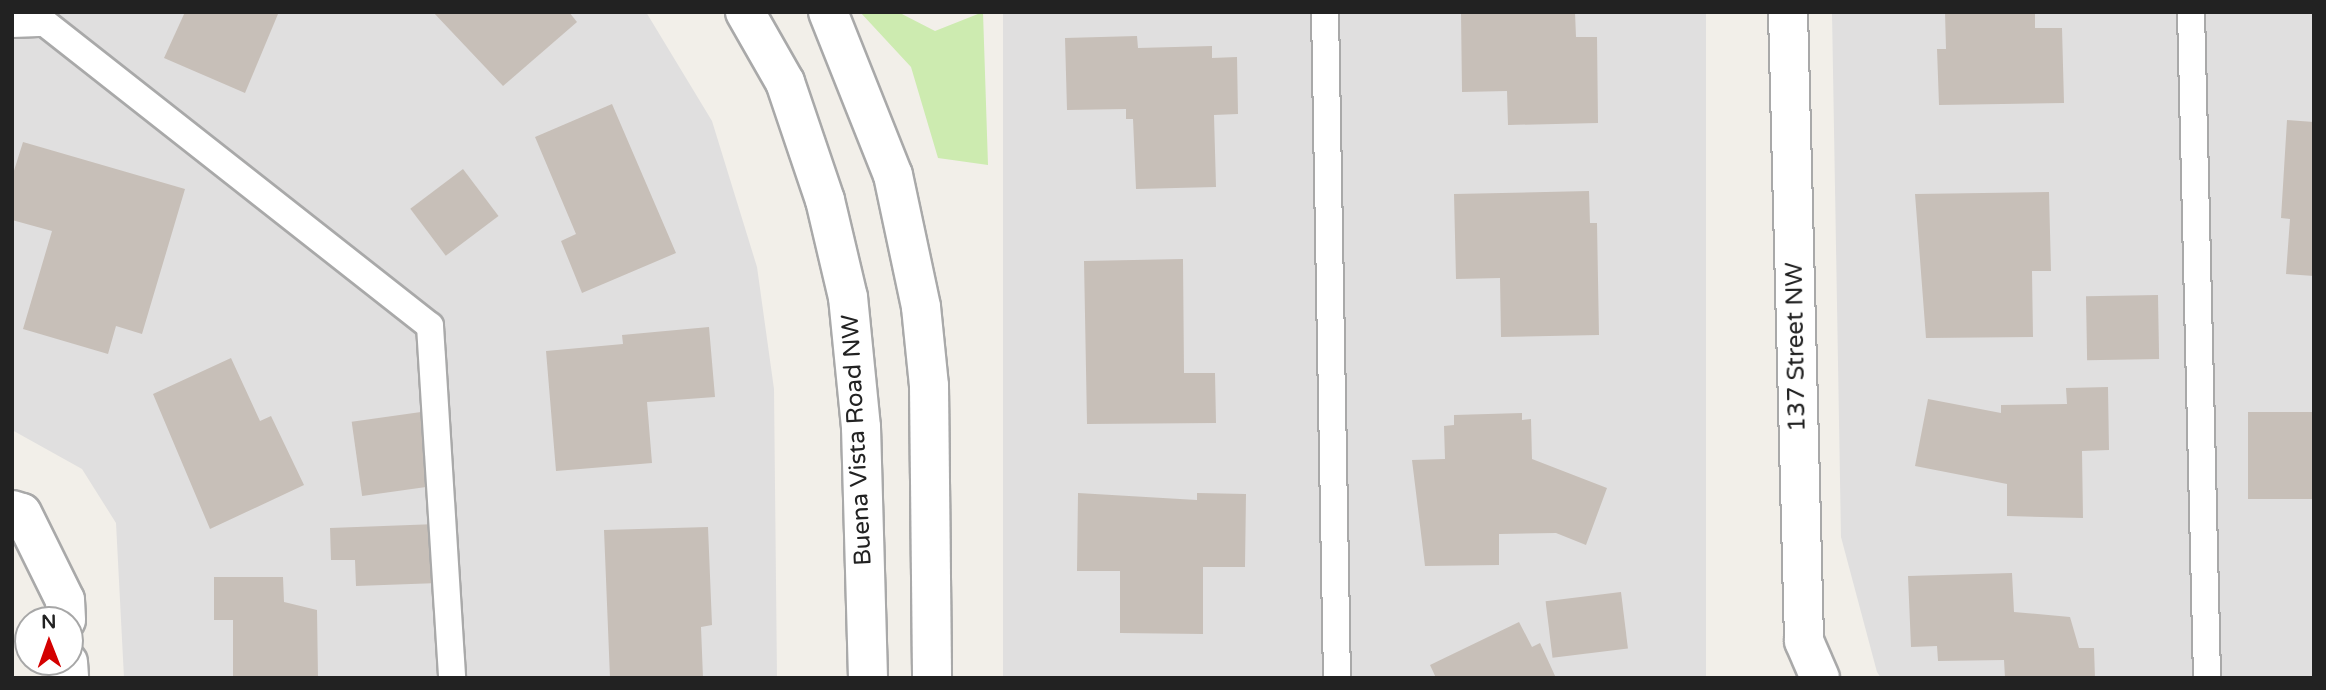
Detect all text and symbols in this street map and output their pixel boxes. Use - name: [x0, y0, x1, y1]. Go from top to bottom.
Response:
- street label: 137 Street NW: [1780, 262, 1812, 432]
- street label: Buena Vista Road NW: [836, 314, 878, 566]
- north arrow: [14, 606, 84, 676]
- text: N: [41, 611, 56, 633]

